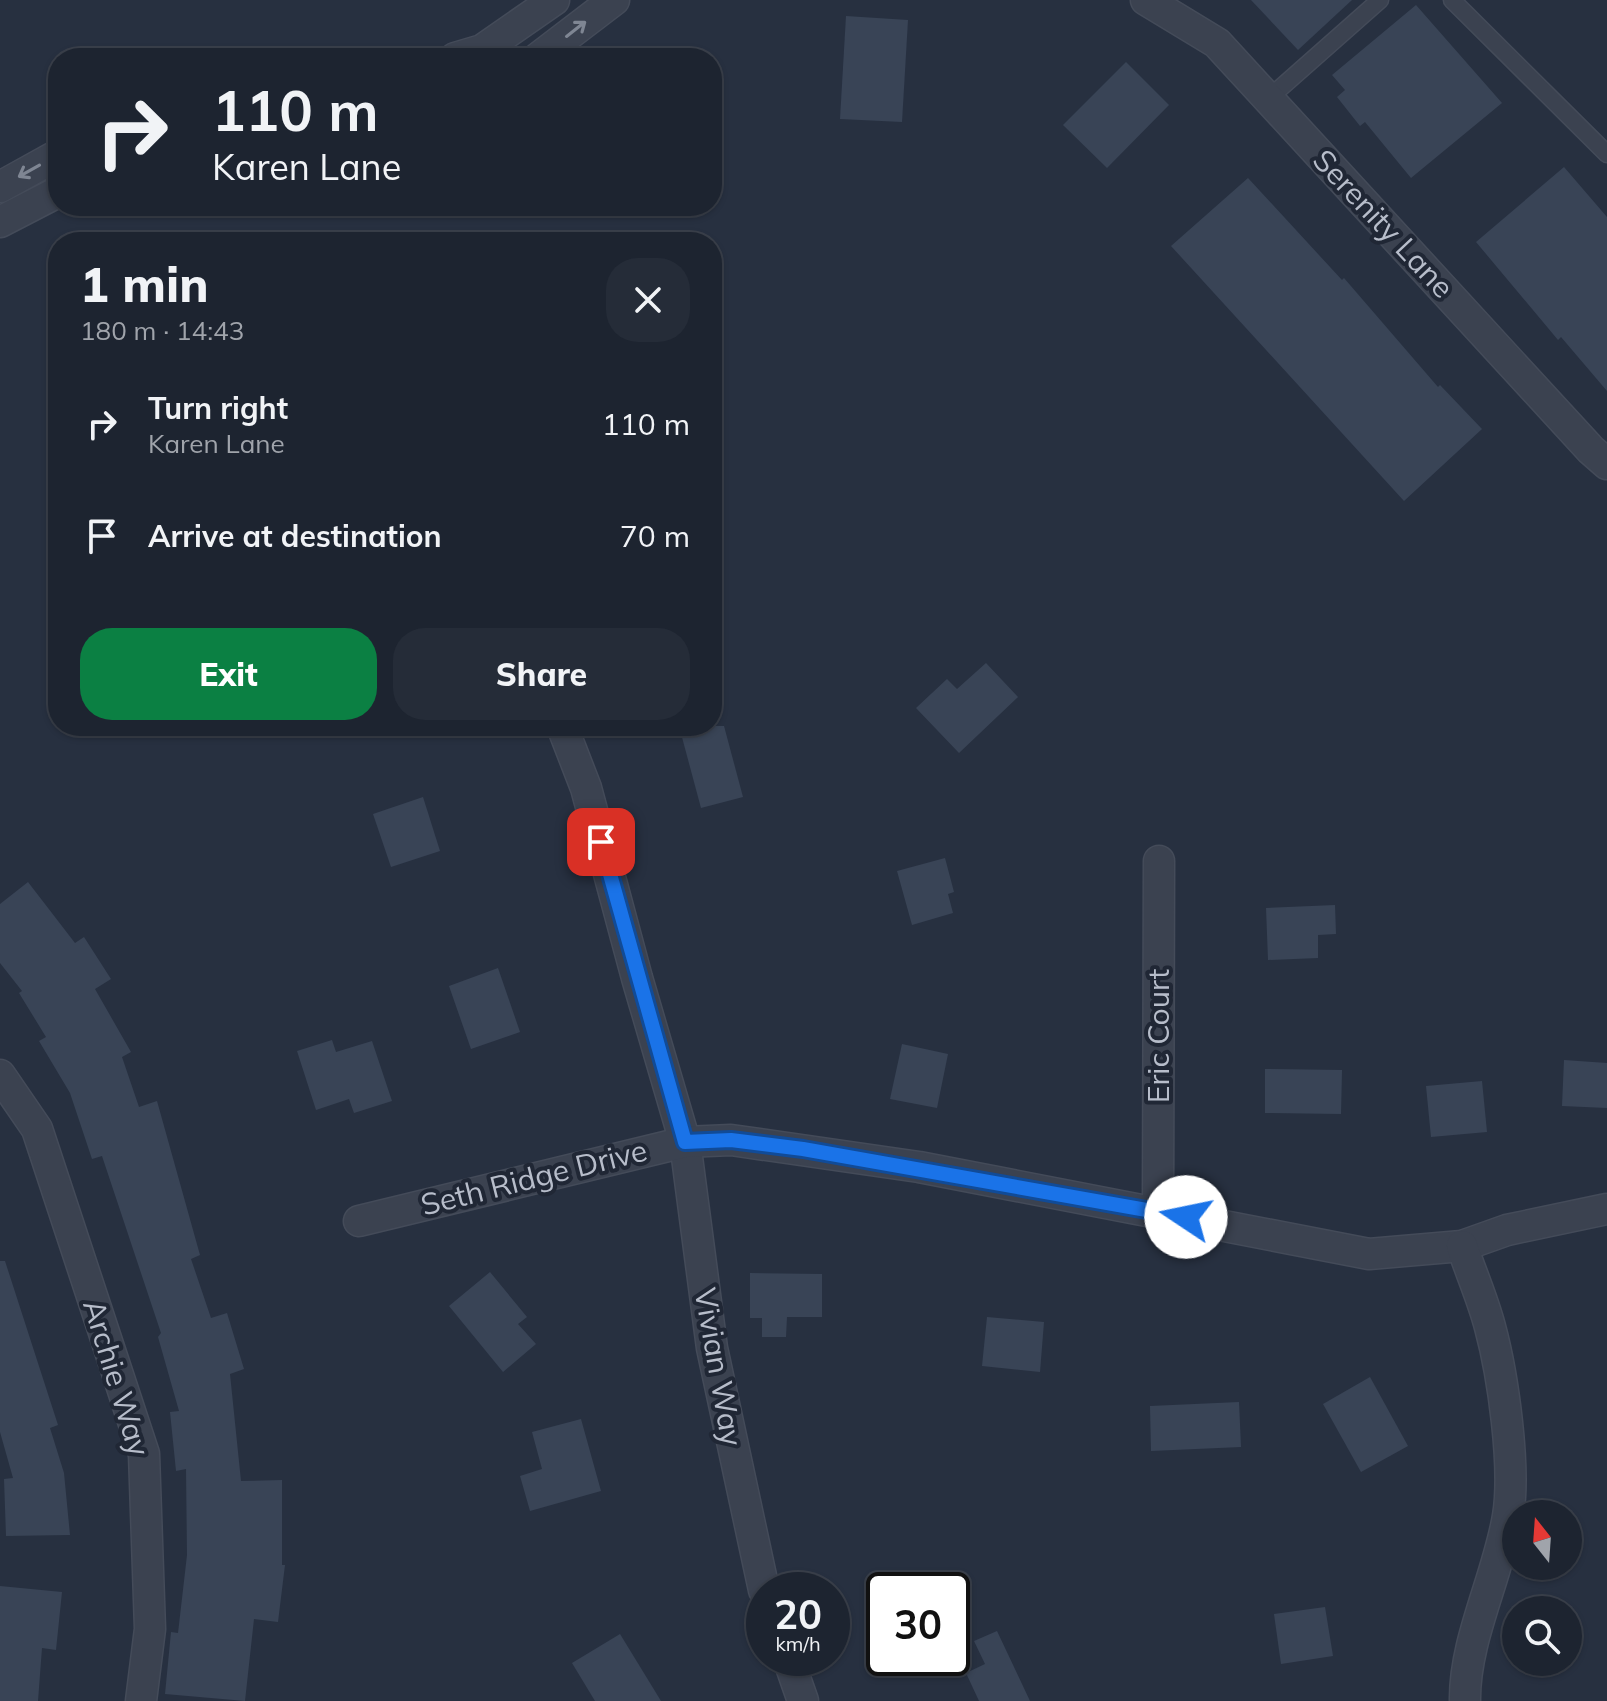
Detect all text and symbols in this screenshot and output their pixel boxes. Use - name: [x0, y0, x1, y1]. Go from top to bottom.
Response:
- one-way arrow: [565, 20, 586, 38]
- text: 110 m: [212, 75, 379, 145]
- icon: right: [80, 80, 184, 184]
- street label: Serenity Lane: [1305, 141, 1462, 306]
- text: Karen Lane: [212, 144, 401, 189]
- one-way arrow: [18, 163, 41, 179]
- text: 1 min: [80, 254, 209, 314]
- button: close: [606, 258, 690, 342]
- text: 180 m · 14:43: [80, 314, 244, 347]
- text: Turn right: [148, 389, 288, 427]
- icon: right: [80, 402, 124, 446]
- text: 110 m: [602, 405, 690, 443]
- text: Karen Lane: [148, 427, 285, 460]
- icon: arrive: [80, 514, 124, 558]
- text: Arrive at destination: [148, 517, 442, 555]
- text: 70 m: [620, 517, 690, 555]
- button: Exit: [80, 628, 377, 720]
- button: Share: [393, 628, 690, 720]
- pin: [567, 808, 635, 876]
- icon: arrive: [579, 820, 623, 864]
- street label: Eric Court: [1139, 969, 1177, 1103]
- street label: Seth Ridge Drive: [417, 1131, 651, 1223]
- position arrow: [1144, 1175, 1228, 1259]
- street label: Vivian Way: [686, 1285, 752, 1449]
- street label: Archie Way: [75, 1295, 159, 1461]
- north arrow: [1502, 1500, 1582, 1580]
- map controls: [1502, 1500, 1582, 1676]
- speed limit sign: 30: [866, 1572, 970, 1676]
- text: 20: [774, 1589, 822, 1639]
- button: search: [1502, 1596, 1582, 1676]
- text: km/h: [775, 1631, 821, 1656]

